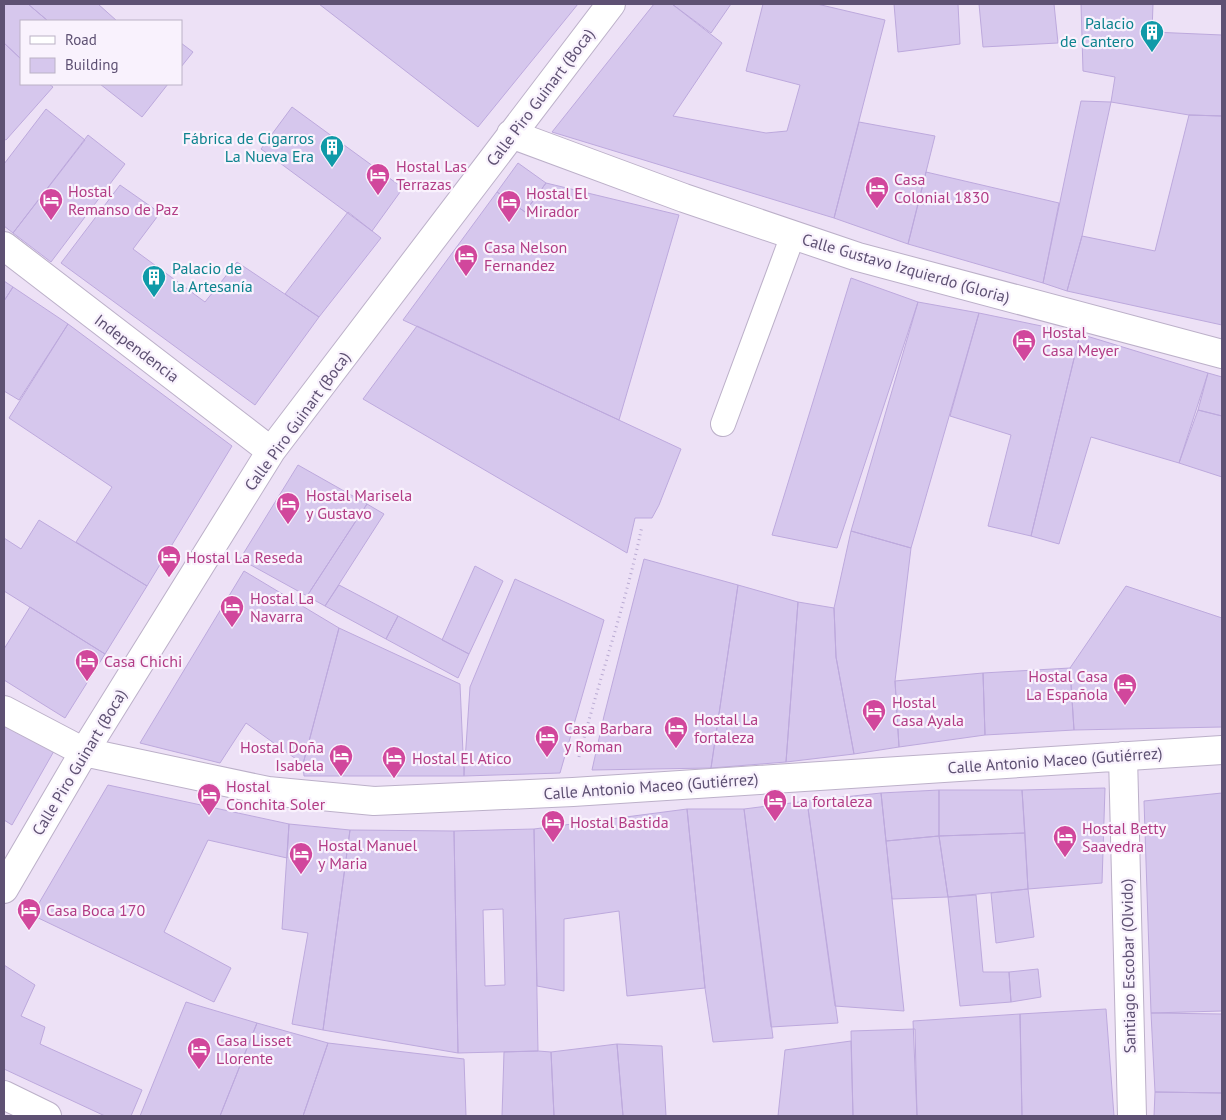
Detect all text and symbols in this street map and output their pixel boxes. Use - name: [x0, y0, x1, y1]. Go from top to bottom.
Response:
- place label: Palacio de Cantero: [1060, 13, 1134, 51]
- building icon: Palacio de Cantero: [1139, 19, 1165, 53]
- legend: [20, 20, 182, 85]
- street label: Calle Piro Guinart (Boca): [482, 24, 598, 170]
- text: Road: [65, 30, 97, 49]
- text: Building: [65, 55, 119, 74]
- place label: Fábrica de Cigarros La Nueva Era: [183, 128, 314, 166]
- building icon: Fábrica de Cigarros La Nueva Era: [319, 134, 345, 168]
- place label: Hostal Las Terrazas: [396, 156, 467, 194]
- hotel icon: Hostal Las Terrazas: [365, 162, 391, 196]
- place label: Casa Colonial 1830: [894, 169, 989, 207]
- hotel icon: Casa Colonial 1830: [864, 175, 890, 209]
- place label: Hostal Remanso de Paz: [68, 181, 179, 219]
- place label: Hostal El Mirador: [526, 183, 588, 221]
- hotel icon: Hostal Remanso de Paz: [38, 187, 64, 221]
- hotel icon: Hostal El Mirador: [496, 189, 522, 223]
- street label: Calle Gustavo Izquierdo (Gloria): [800, 229, 1012, 307]
- place label: Casa Nelson Fernandez: [484, 237, 567, 275]
- hotel icon: Casa Nelson Fernandez: [453, 243, 479, 277]
- place label: Palacio de la Artesanía: [172, 258, 253, 296]
- building icon: Palacio de la Artesanía: [141, 264, 167, 298]
- street label: Independencia: [91, 310, 183, 386]
- place label: Hostal Casa Meyer: [1042, 322, 1120, 360]
- hotel icon: Hostal Casa Meyer: [1011, 328, 1037, 362]
- street label: Calle Piro Guinart (Boca): [240, 348, 354, 494]
- place label: Hostal Marisela y Gustavo: [306, 485, 412, 523]
- hotel icon: Hostal Marisela y Gustavo: [275, 491, 301, 525]
- hotel icon: Hostal La Reseda: [156, 544, 182, 578]
- place label: Hostal La Reseda: [186, 547, 303, 567]
- place label: Hostal La Navarra: [250, 588, 314, 626]
- hotel icon: Hostal La Navarra: [219, 594, 245, 628]
- hotel icon: Casa Chichi: [74, 648, 100, 682]
- place label: Casa Chichi: [104, 651, 182, 671]
- place label: Hostal Casa La Española: [1026, 666, 1108, 704]
- hotel icon: Hostal Casa La Española: [1112, 672, 1138, 706]
- street label: Calle Piro Guinart (Boca): [27, 685, 131, 839]
- place label: Hostal Casa Ayala: [892, 692, 964, 730]
- hotel icon: Hostal Casa Ayala: [861, 698, 887, 732]
- place label: Hostal La fortaleza: [694, 709, 758, 747]
- hotel icon: Hostal La fortaleza: [663, 715, 689, 749]
- place label: Casa Barbara y Roman: [564, 718, 652, 756]
- hotel icon: Casa Barbara y Roman: [534, 724, 560, 758]
- place label: Hostal Doña Isabela: [240, 737, 324, 775]
- hotel icon: Hostal Doña Isabela: [328, 743, 354, 777]
- street label: Calle Antonio Maceo (Gutiérrez): [947, 743, 1163, 777]
- hotel icon: Hostal El Atico: [381, 745, 407, 779]
- place label: Hostal El Atico: [412, 748, 512, 768]
- street label: Calle Antonio Maceo (Gutiérrez): [543, 769, 759, 803]
- place label: Hostal Conchita Soler: [226, 776, 326, 814]
- hotel icon: Hostal Conchita Soler: [196, 782, 222, 816]
- hotel icon: La fortaleza: [762, 788, 788, 822]
- place label: La fortaleza: [792, 791, 873, 811]
- hotel icon: Hostal Bastida: [540, 809, 566, 843]
- place label: Hostal Bastida: [570, 812, 669, 832]
- place label: Hostal Betty Saavedra: [1082, 818, 1167, 856]
- hotel icon: Hostal Betty Saavedra: [1052, 824, 1078, 858]
- place label: Hostal Manuel y Maria: [318, 835, 417, 873]
- hotel icon: Hostal Manuel y Maria: [288, 841, 314, 875]
- street label: Santiago Escobar (Olvido): [1116, 878, 1140, 1054]
- hotel icon: Casa Boca 170: [16, 897, 42, 931]
- place label: Casa Boca 170: [46, 900, 146, 920]
- place label: Casa Lisset Llorente: [216, 1030, 292, 1068]
- hotel icon: Casa Lisset Llorente: [186, 1036, 212, 1070]

